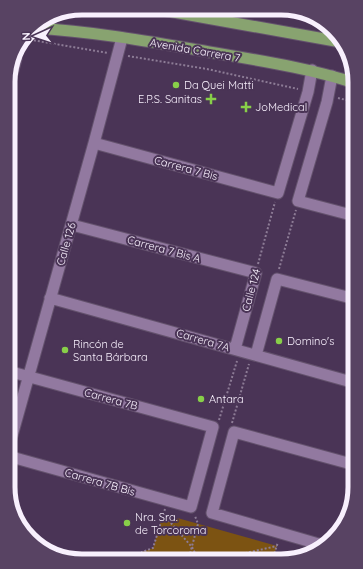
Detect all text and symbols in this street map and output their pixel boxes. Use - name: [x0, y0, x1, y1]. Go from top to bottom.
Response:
- north arrow: [16, 16, 56, 56]
- text: N: [19, 32, 33, 41]
- street label: Avenida Carrera 7: [149, 35, 242, 65]
- place label: Da Quei Matti: [184, 78, 254, 92]
- marker: Da Quei Matti: [171, 80, 181, 90]
- place label: E.P.S. Sanitas: [138, 92, 202, 106]
- marker: E.P.S. Sanitas: [205, 93, 217, 105]
- place label: JoMedical: [255, 100, 307, 114]
- marker: JoMedical: [240, 101, 252, 113]
- street label: Carrera 7 Bis: [153, 153, 219, 183]
- street label: Calle 126: [53, 221, 79, 267]
- street label: Carrera 7 Bis A: [126, 232, 202, 266]
- street label: Calle 124: [239, 267, 263, 313]
- street label: Carrera 7A: [175, 326, 231, 354]
- place label: Domino's: [287, 334, 334, 348]
- marker: Domino's: [274, 336, 284, 346]
- place label: Rincón de Santa Bárbara: [73, 337, 148, 364]
- marker: Rincón de Santa Bárbara: [60, 345, 70, 355]
- street label: Carrera 7B: [83, 385, 139, 413]
- place label: Antara: [209, 392, 244, 406]
- marker: Antara: [196, 394, 206, 404]
- street label: Carrera 7B Bis: [63, 465, 137, 499]
- place label: Nra. Sra. de Torcoroma: [135, 510, 207, 537]
- marker: Nra. Sra. de Torcoroma: [122, 518, 132, 528]

